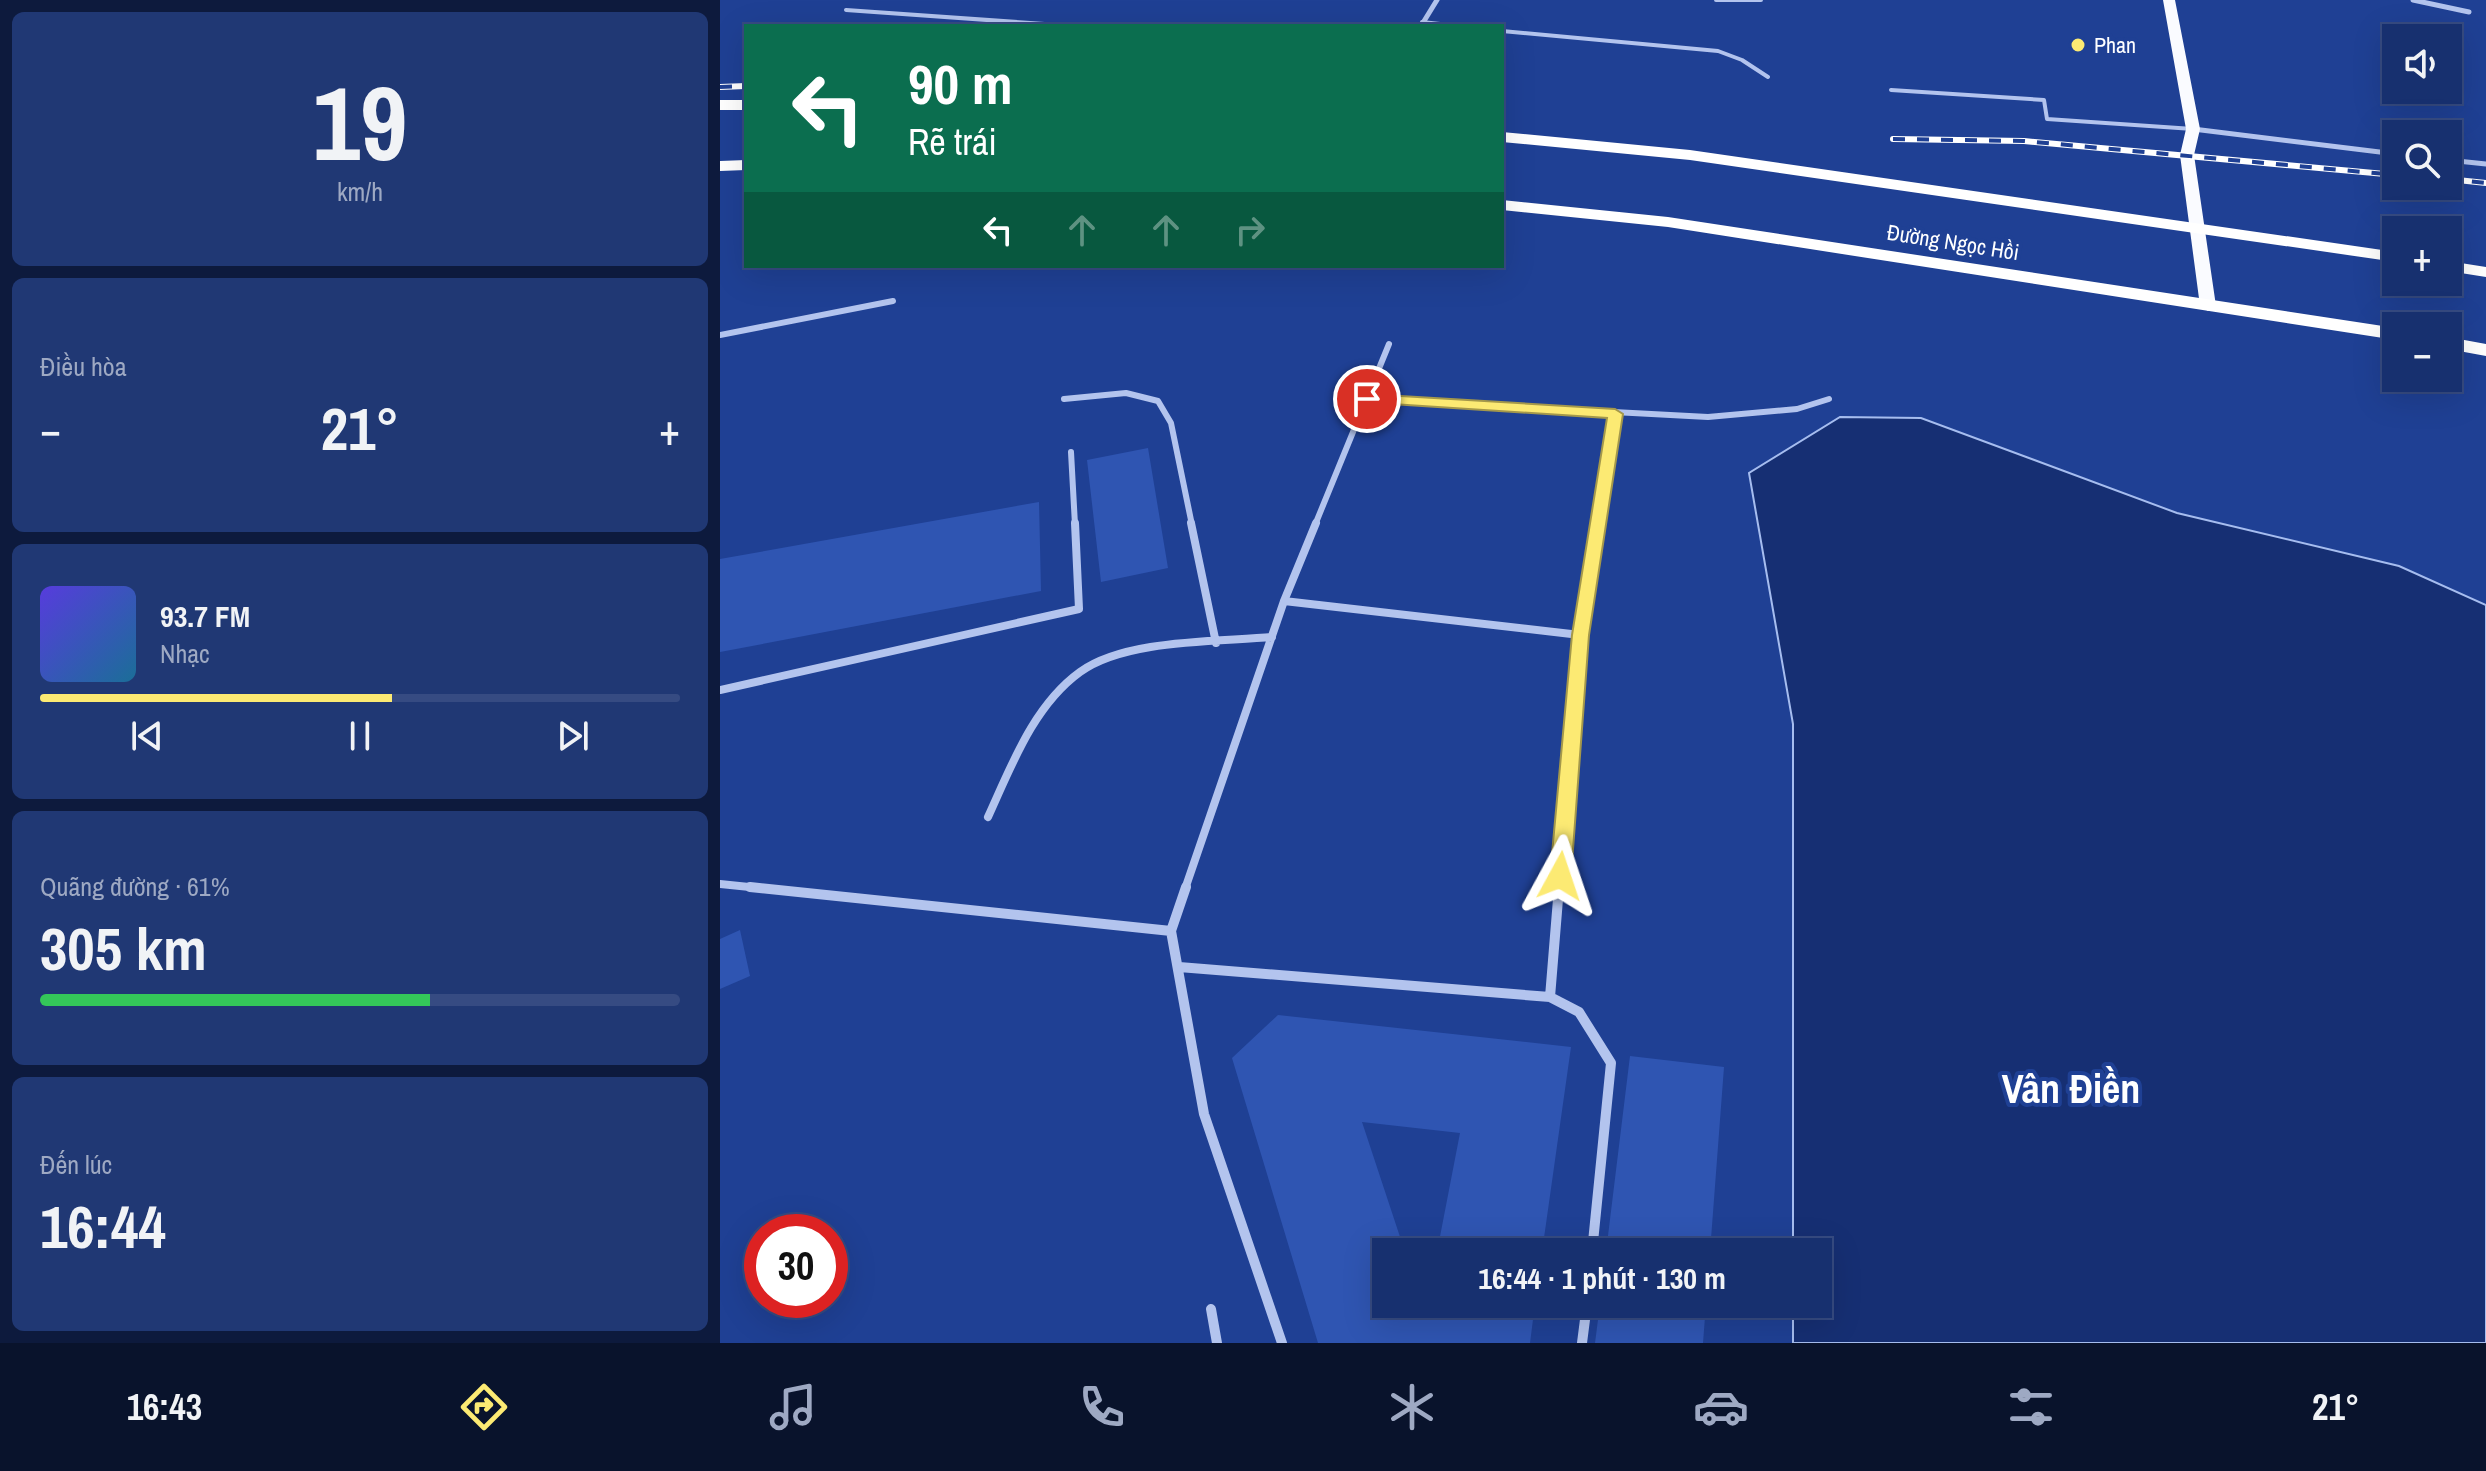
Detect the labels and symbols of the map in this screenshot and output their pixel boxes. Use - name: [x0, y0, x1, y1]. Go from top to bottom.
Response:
- place label: Phan: [2094, 30, 2136, 60]
- marker: Phan: [2069, 36, 2087, 54]
- street label: Đường Ngọc Hồi: [1885, 217, 2021, 267]
- pin: [1333, 365, 1401, 433]
- position arrow: [1518, 834, 1602, 918]
- district label: Vân Điền: [2002, 1062, 2140, 1115]
- speed limit sign: 30: [744, 1214, 848, 1318]

